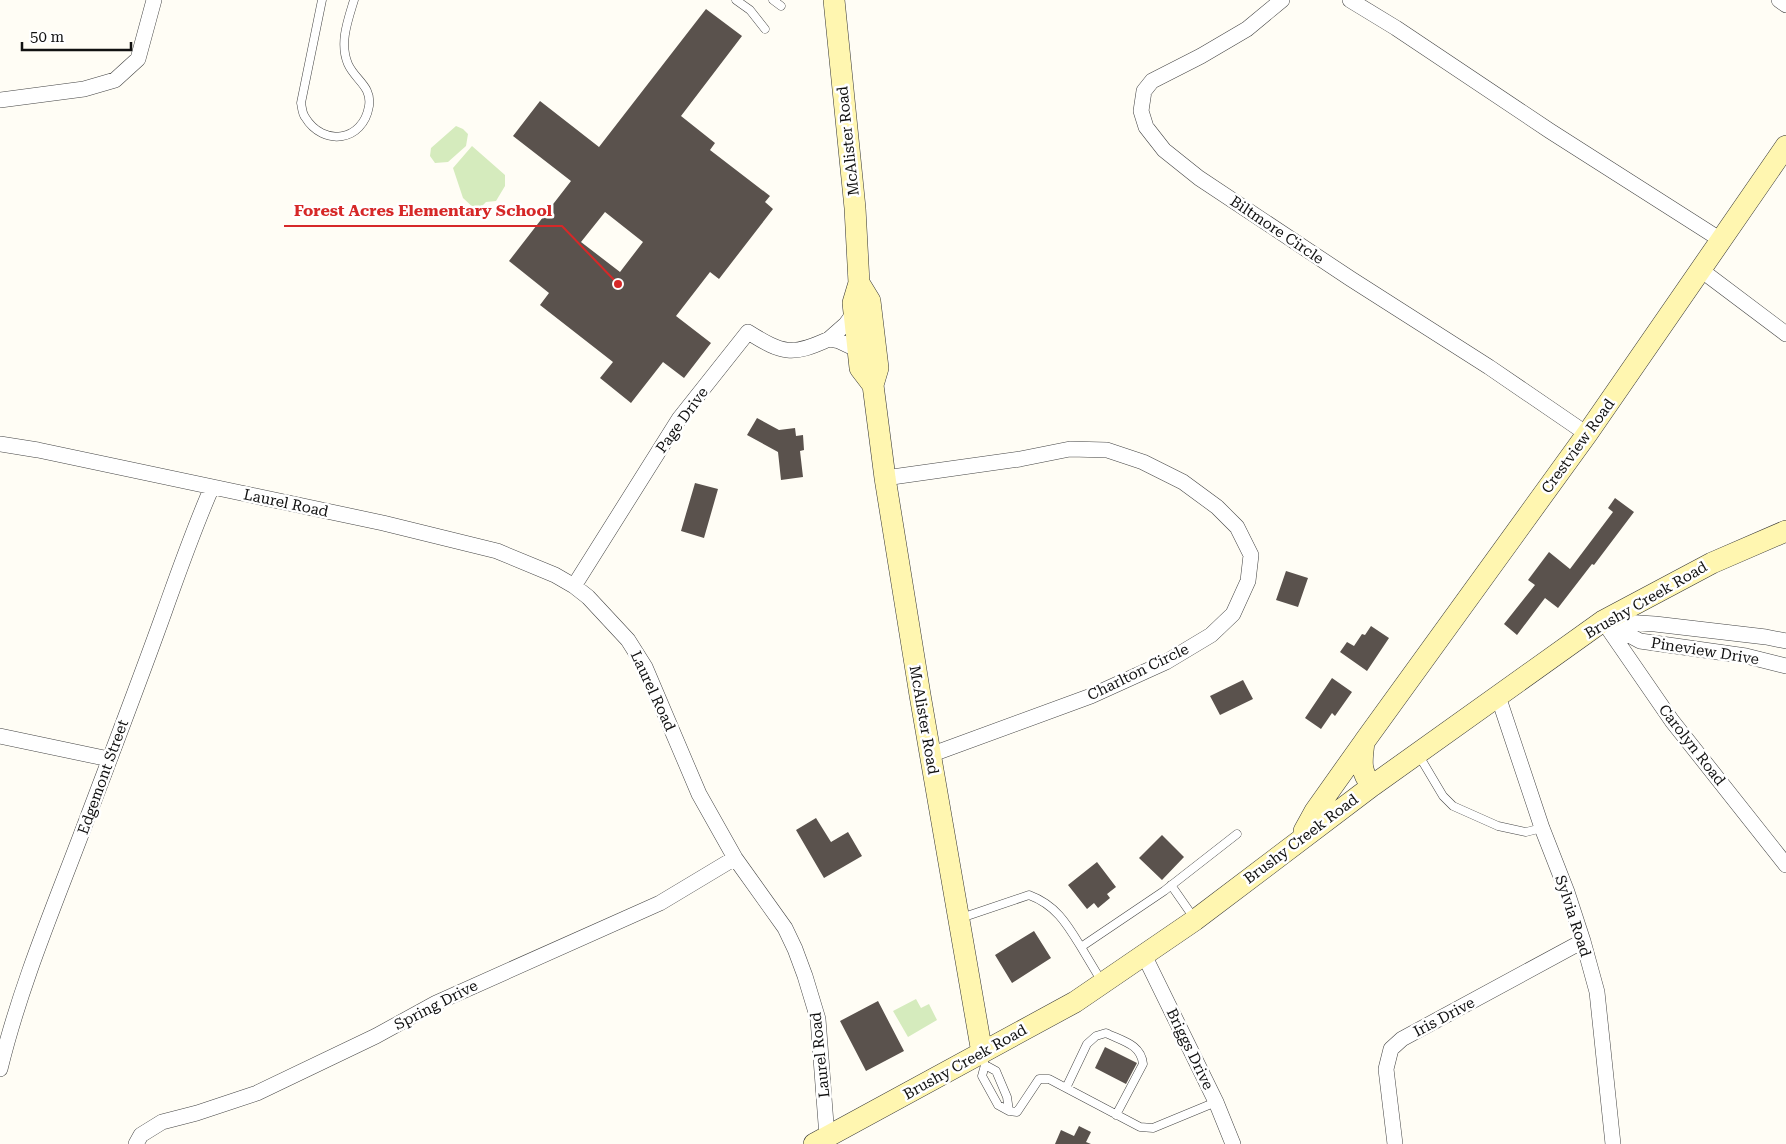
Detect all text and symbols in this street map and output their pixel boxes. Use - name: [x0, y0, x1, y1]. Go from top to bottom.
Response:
- scale bar: [22, 20, 131, 52]
- text: 50 m: [30, 28, 65, 46]
- street label: McAlister Road: [833, 85, 863, 197]
- street label: Biltmore Circle: [1227, 192, 1327, 268]
- callout: Forest Acres Elementary School: [284, 195, 562, 226]
- text: Forest Acres Elementary School: [294, 201, 553, 220]
- street label: Page Drive: [652, 384, 712, 456]
- street label: Crestview Road: [1538, 395, 1619, 497]
- street label: Laurel Road: [242, 485, 330, 521]
- street label: Brushy Creek Road: [1582, 557, 1711, 642]
- street label: Pineview Drive: [1650, 634, 1760, 668]
- street label: Charlton Circle: [1084, 640, 1192, 704]
- street label: Laurel Road: [627, 648, 680, 734]
- street label: McAlister Road: [906, 664, 943, 776]
- street label: Carolyn Road: [1655, 701, 1729, 789]
- street label: Edgemont Street: [74, 717, 132, 837]
- street label: Brushy Creek Road: [1240, 790, 1362, 888]
- street label: Sylvia Road: [1551, 873, 1595, 960]
- street label: Spring Drive: [391, 976, 481, 1034]
- street label: Iris Drive: [1410, 993, 1478, 1041]
- street label: Briggs Drive: [1163, 1005, 1217, 1093]
- street label: Laurel Road: [807, 1011, 833, 1099]
- street label: Brushy Creek Road: [900, 1020, 1030, 1103]

